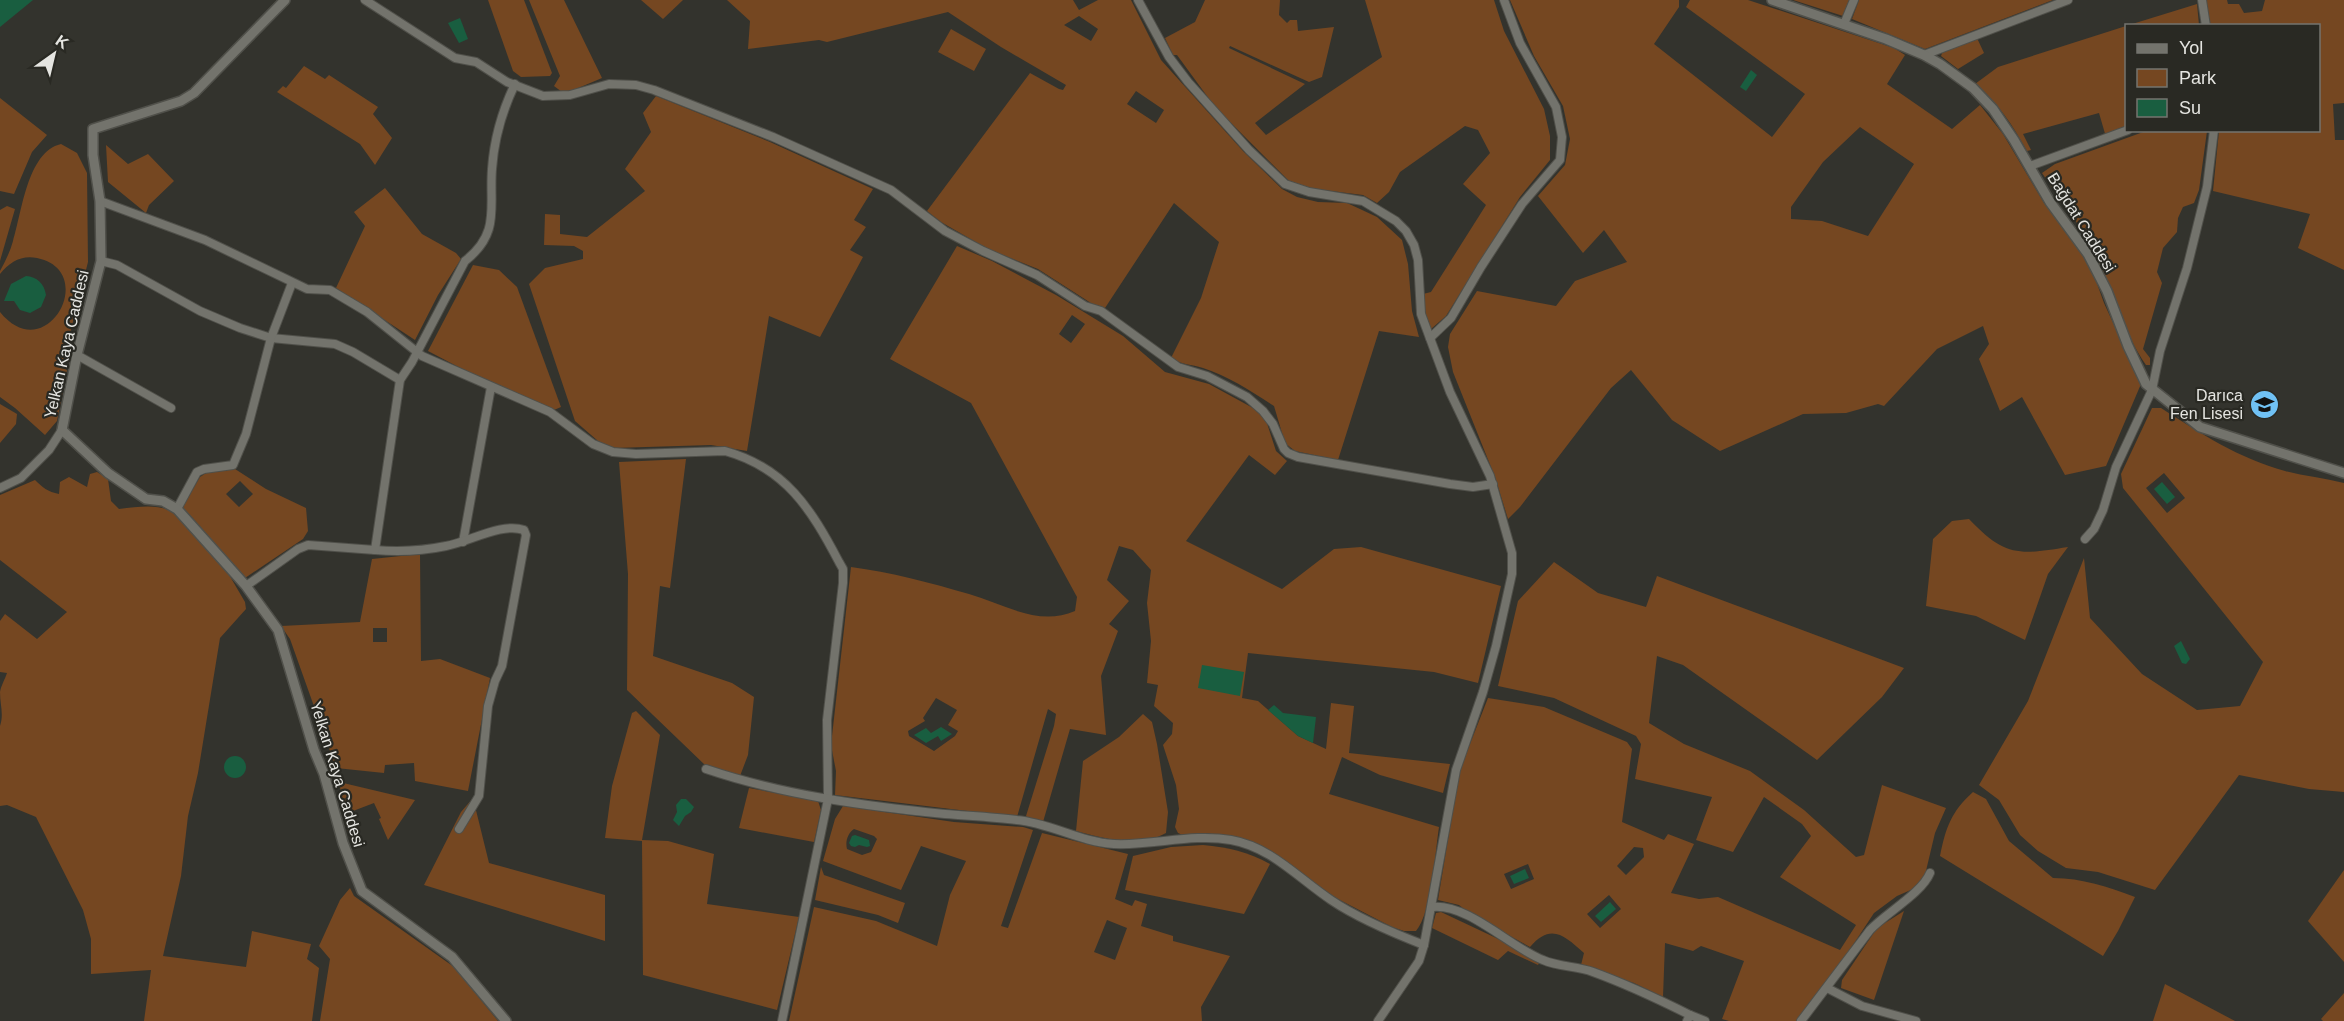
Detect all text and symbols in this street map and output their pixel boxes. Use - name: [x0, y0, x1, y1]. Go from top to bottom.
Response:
- north arrow: [24, 24, 84, 84]
- legend: [2125, 24, 2320, 132]
- text: K: [53, 32, 72, 53]
- text: Yol: [2179, 38, 2203, 58]
- text: Park: [2179, 68, 2217, 88]
- text: Su: [2179, 98, 2201, 118]
- street label: Bağdat Caddesi: [2044, 169, 2119, 275]
- street label: Yelkan Kaya Caddesi: [41, 268, 92, 420]
- place label: Darıca Fen Lisesi: [2170, 387, 2243, 422]
- school or university icon: Darıca Fen Lisesi: [2248, 388, 2280, 420]
- street label: Yelkan Kaya Caddesi: [307, 699, 368, 849]

